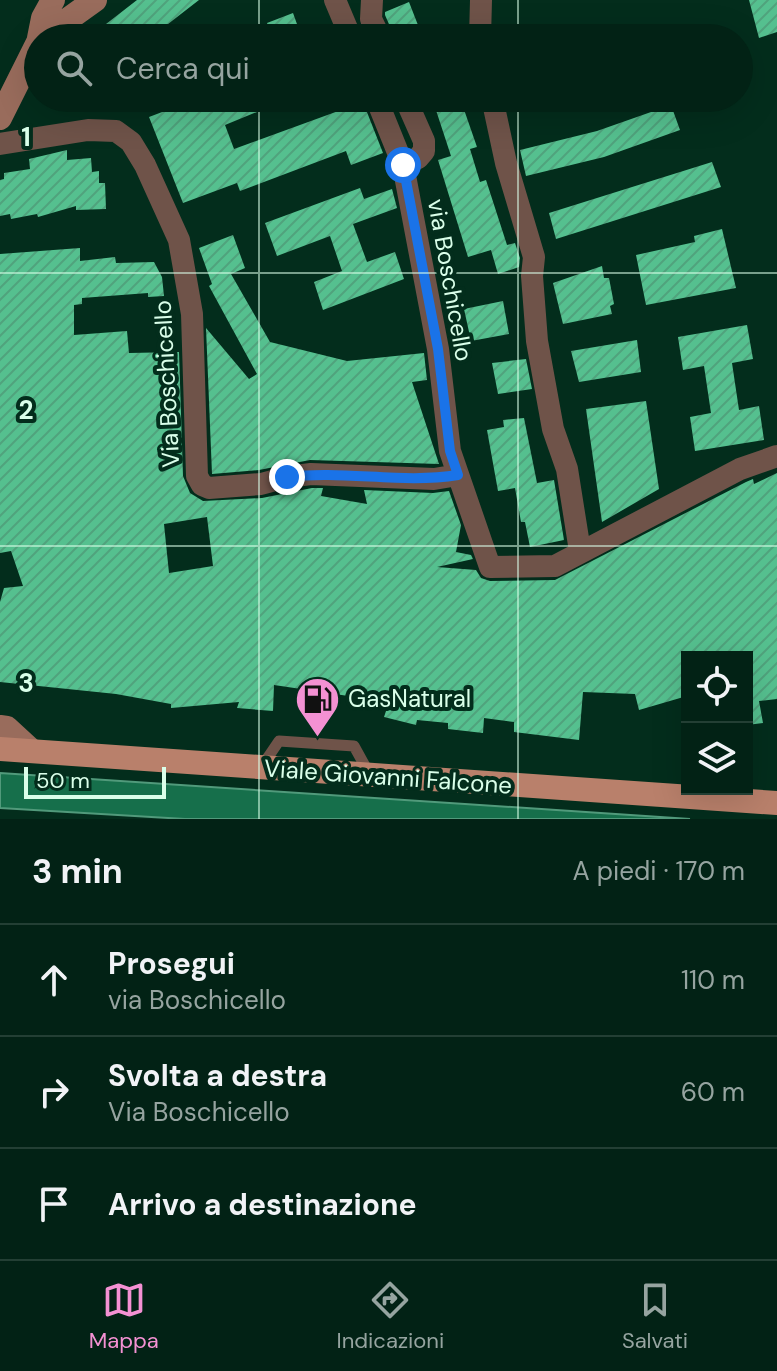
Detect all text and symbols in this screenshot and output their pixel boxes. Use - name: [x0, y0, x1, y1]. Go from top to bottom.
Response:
- search box: [24, 24, 753, 112]
- icon: search: [52, 46, 96, 90]
- text: Cerca qui: [116, 49, 250, 88]
- text: 1: [21, 120, 31, 154]
- route start: [385, 147, 421, 183]
- street label: via Boschicello: [421, 196, 480, 363]
- street label: Via Boschicello: [147, 300, 186, 469]
- text: 2: [18, 393, 34, 427]
- route end: [269, 459, 305, 495]
- map controls: [681, 651, 753, 795]
- button: locate: [681, 651, 753, 723]
- text: 3: [18, 666, 34, 700]
- fuel station icon: GasNatural: [293, 675, 341, 738]
- place label: GasNatural: [348, 683, 471, 714]
- button: layers: [681, 723, 753, 795]
- street label: Viale Giovanni Falcone: [263, 752, 513, 801]
- scale bar: [24, 763, 166, 799]
- text: 50 m: [36, 766, 90, 795]
- text: 3 min: [32, 849, 123, 894]
- text: A piedi · 170 m: [573, 854, 745, 888]
- text: Prosegui: [108, 944, 235, 983]
- icon: ahead: [32, 958, 76, 1002]
- text: 110 m: [681, 963, 745, 997]
- text: via Boschicello: [108, 983, 286, 1017]
- text: Svolta a destra: [108, 1056, 327, 1095]
- icon: right: [32, 1070, 76, 1114]
- text: 60 m: [681, 1075, 745, 1109]
- text: Via Boschicello: [108, 1095, 290, 1129]
- icon: arrive: [32, 1182, 76, 1226]
- text: Arrivo a destinazione: [108, 1185, 417, 1224]
- tab: Mappa: [89, 1278, 159, 1355]
- tab: Indicazioni: [336, 1278, 444, 1355]
- tab: Salvati: [622, 1278, 688, 1355]

